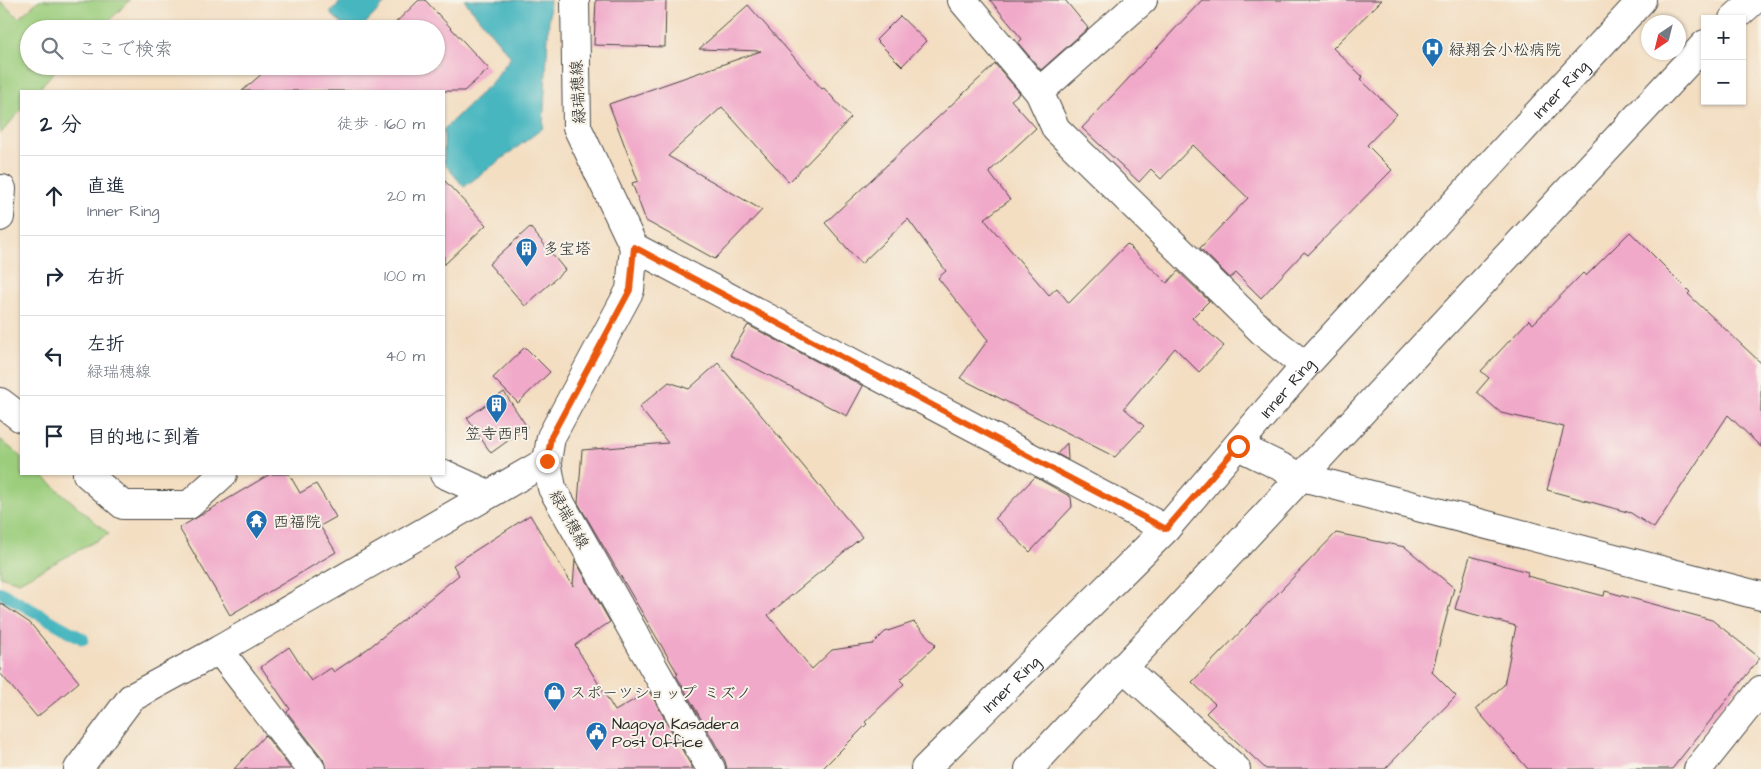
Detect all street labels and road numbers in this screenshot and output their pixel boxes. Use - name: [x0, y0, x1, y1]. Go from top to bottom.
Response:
- street label: Inner Ring: [1528, 56, 1594, 124]
- street label: 緑瑞穂線: [565, 59, 591, 124]
- street label: Inner Ring: [1256, 353, 1320, 423]
- street label: 緑瑞穂線: [544, 486, 594, 553]
- street label: Inner Ring: [978, 651, 1046, 718]

